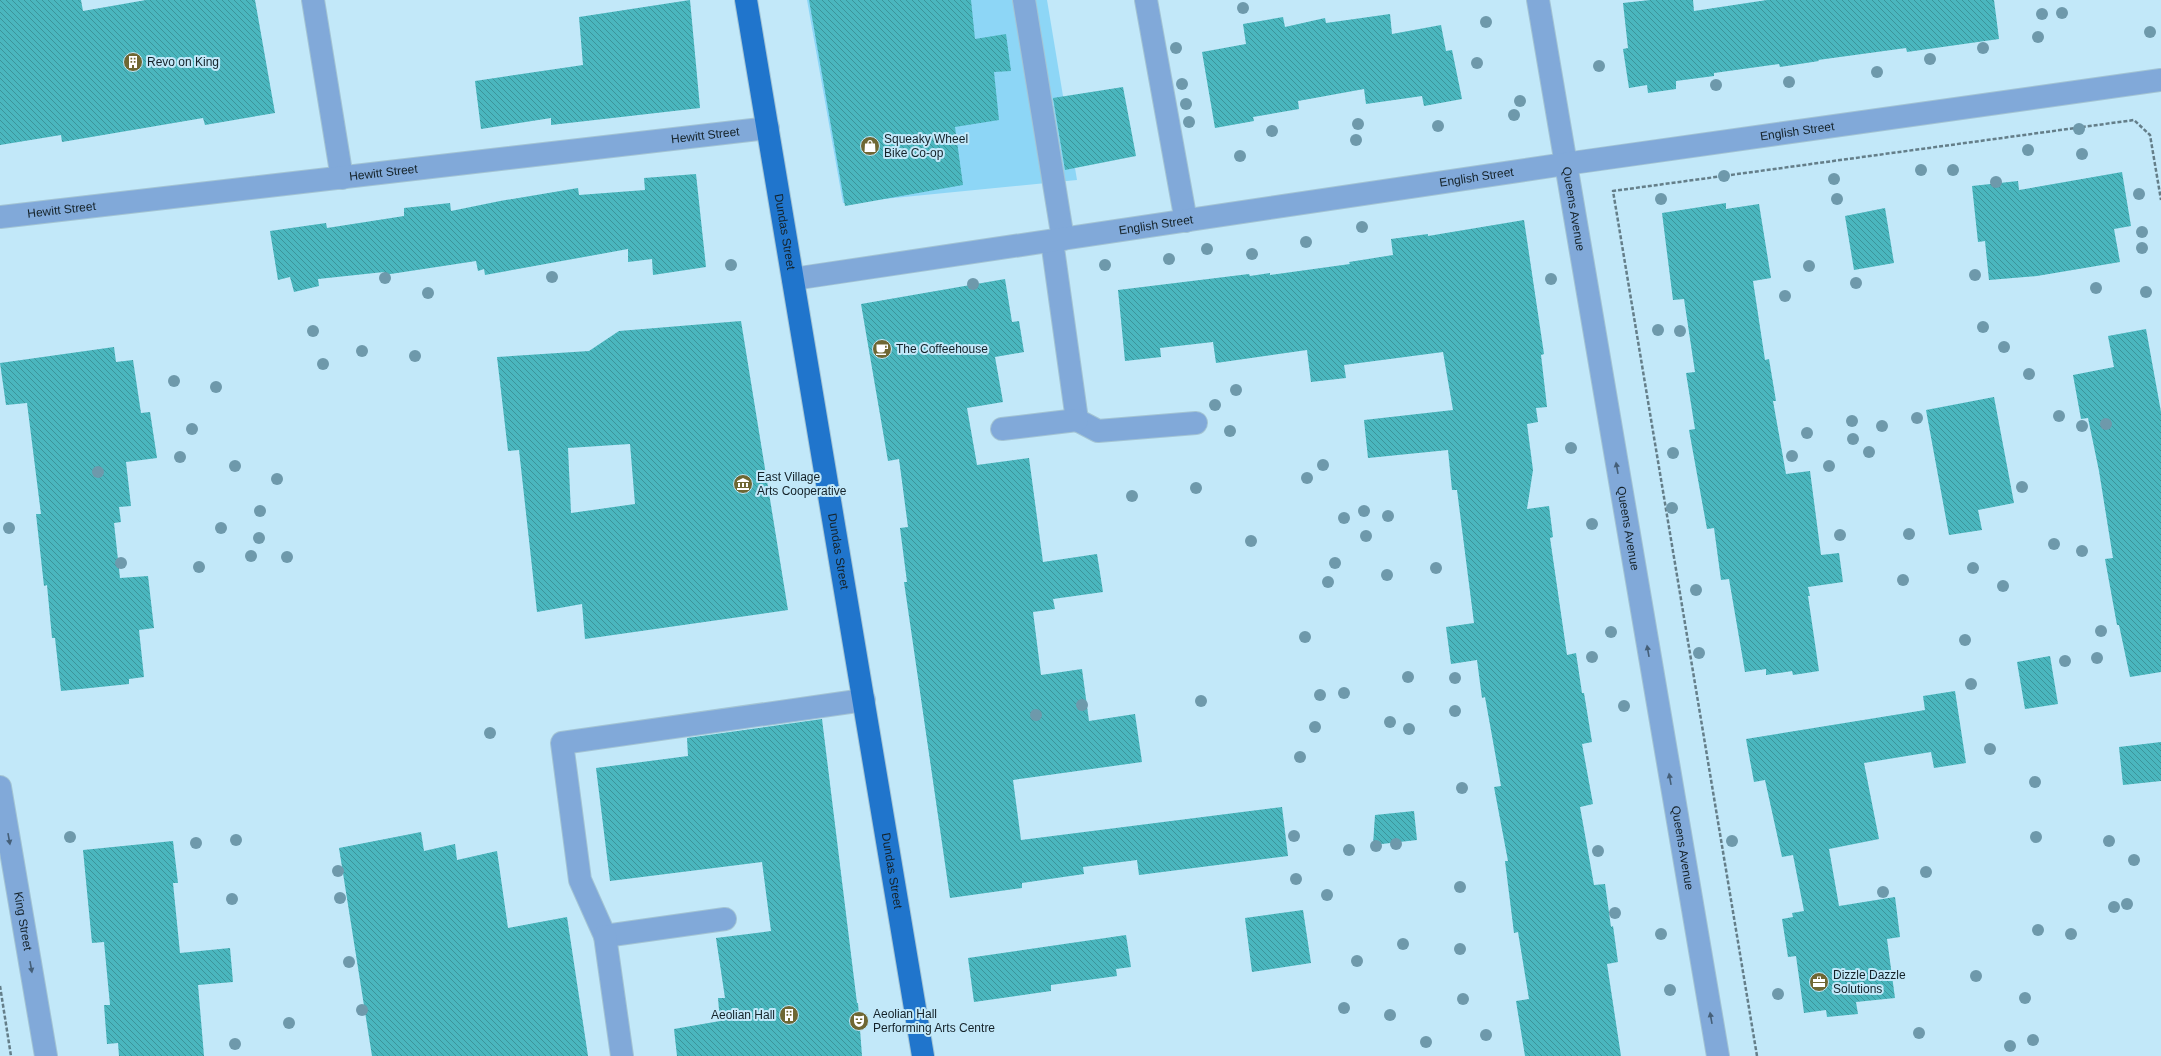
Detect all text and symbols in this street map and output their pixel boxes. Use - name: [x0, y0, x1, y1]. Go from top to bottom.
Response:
- building icon: Revo on King: [122, 51, 144, 73]
- place label: Revo on King: [147, 55, 219, 69]
- street label: English Street: [1759, 119, 1836, 143]
- street label: Hewitt Street: [670, 124, 741, 146]
- place label: Squeaky Wheel Bike Co-op: [884, 132, 968, 160]
- shop icon: Squeaky Wheel Bike Co-op: [859, 135, 881, 157]
- street label: Hewitt Street: [348, 162, 419, 183]
- street label: English Street: [1438, 165, 1515, 190]
- street label: Queens Avenue: [1560, 166, 1588, 253]
- street label: Dundas Street: [772, 193, 798, 271]
- street label: Hewitt Street: [27, 199, 97, 221]
- street label: English Street: [1118, 212, 1195, 237]
- cafe icon: The Coffeehouse: [871, 338, 893, 360]
- place label: The Coffeehouse: [896, 342, 988, 356]
- one-way arrow: [1614, 461, 1620, 474]
- place label: East Village Arts Cooperative: [757, 470, 847, 498]
- museum icon: East Village Arts Cooperative: [732, 473, 754, 495]
- street label: Queens Avenue: [1614, 485, 1642, 572]
- street label: Dundas Street: [825, 512, 852, 591]
- one-way arrow: [1645, 645, 1651, 657]
- one-way arrow: [1667, 773, 1673, 785]
- street label: Queens Avenue: [1668, 805, 1697, 891]
- street label: Dundas Street: [879, 832, 905, 911]
- one-way arrow: [6, 833, 12, 845]
- street label: King Street: [11, 891, 35, 952]
- one-way arrow: [28, 961, 34, 973]
- place label: Dizzle Dazzle Solutions: [1833, 968, 1906, 996]
- office icon: Dizzle Dazzle Solutions: [1808, 971, 1830, 993]
- building icon: Aeolian Hall: [778, 1004, 800, 1026]
- place label: Aeolian Hall Performing Arts Centre: [873, 1007, 995, 1035]
- place label: Aeolian Hall: [711, 1008, 775, 1022]
- theatre icon: Aeolian Hall Performing Arts Centre: [848, 1010, 870, 1032]
- one-way arrow: [1708, 1011, 1714, 1024]

